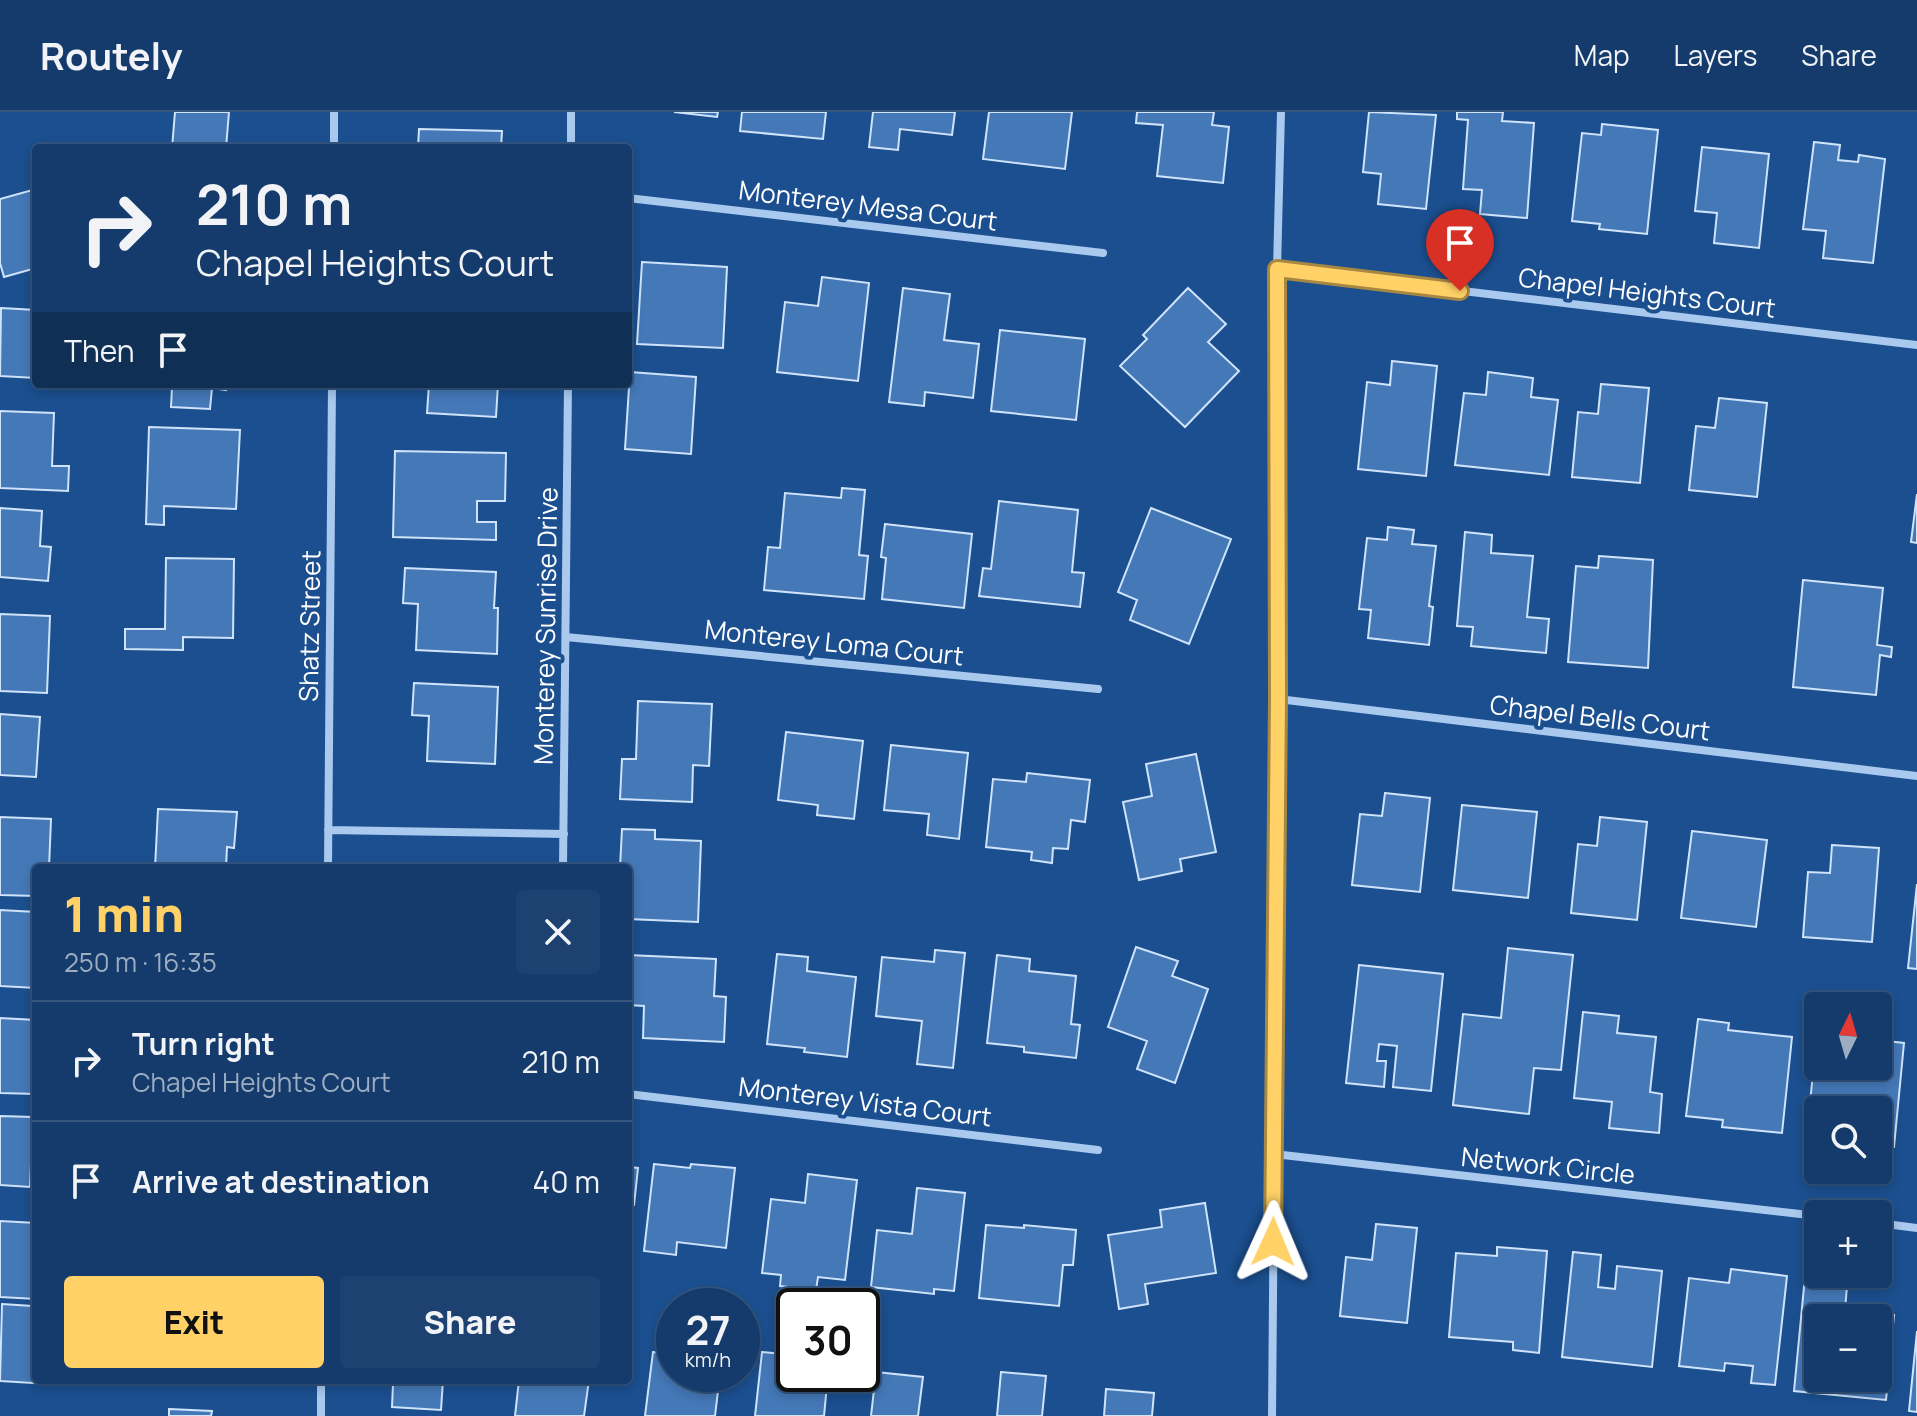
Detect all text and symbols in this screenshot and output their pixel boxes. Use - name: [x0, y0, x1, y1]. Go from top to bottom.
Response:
- text: Routely: [40, 29, 183, 81]
- text: Map: [1574, 36, 1630, 74]
- text: Layers: [1674, 36, 1757, 74]
- text: Share: [1801, 36, 1877, 74]
- text: 210 m: [196, 165, 352, 242]
- street label: Monterey Mesa Court: [737, 171, 999, 239]
- icon: right: [64, 176, 168, 280]
- pin: [1426, 209, 1494, 291]
- icon: arrive: [1438, 221, 1482, 265]
- text: Chapel Heights Court: [196, 238, 554, 287]
- street label: Chapel Heights Court: [1517, 258, 1778, 326]
- icon: arrive: [151, 328, 195, 372]
- text: Then: [64, 330, 135, 371]
- street label: Monterey Sunrise Drive: [525, 487, 565, 765]
- street label: Shatz Street: [290, 550, 328, 702]
- street label: Monterey Loma Court: [703, 610, 965, 674]
- street label: Chapel Bells Court: [1488, 686, 1712, 748]
- text: 1 min: [64, 881, 184, 946]
- button: close: [516, 890, 600, 974]
- text: 250 m · 16:35: [64, 944, 217, 980]
- north arrow: [1804, 992, 1892, 1080]
- map controls: [1804, 992, 1892, 1392]
- text: Turn right: [132, 1023, 275, 1064]
- icon: right: [64, 1039, 108, 1083]
- text: 210 m: [521, 1041, 600, 1082]
- text: Chapel Heights Court: [132, 1064, 391, 1100]
- street label: Monterey Vista Court: [736, 1068, 994, 1134]
- button: search: [1804, 1096, 1892, 1184]
- street label: Network Circle: [1459, 1138, 1637, 1192]
- icon: arrive: [64, 1159, 108, 1203]
- text: Arrive at destination: [132, 1161, 430, 1202]
- text: 40 m: [533, 1161, 600, 1202]
- position arrow: [1231, 1200, 1315, 1284]
- button: +: [1804, 1200, 1892, 1288]
- button: Exit: [64, 1276, 324, 1368]
- button: Share: [340, 1276, 600, 1368]
- speed limit sign: 30: [776, 1288, 880, 1392]
- text: 27: [685, 1302, 731, 1357]
- button: −: [1804, 1304, 1892, 1392]
- text: km/h: [685, 1346, 731, 1373]

